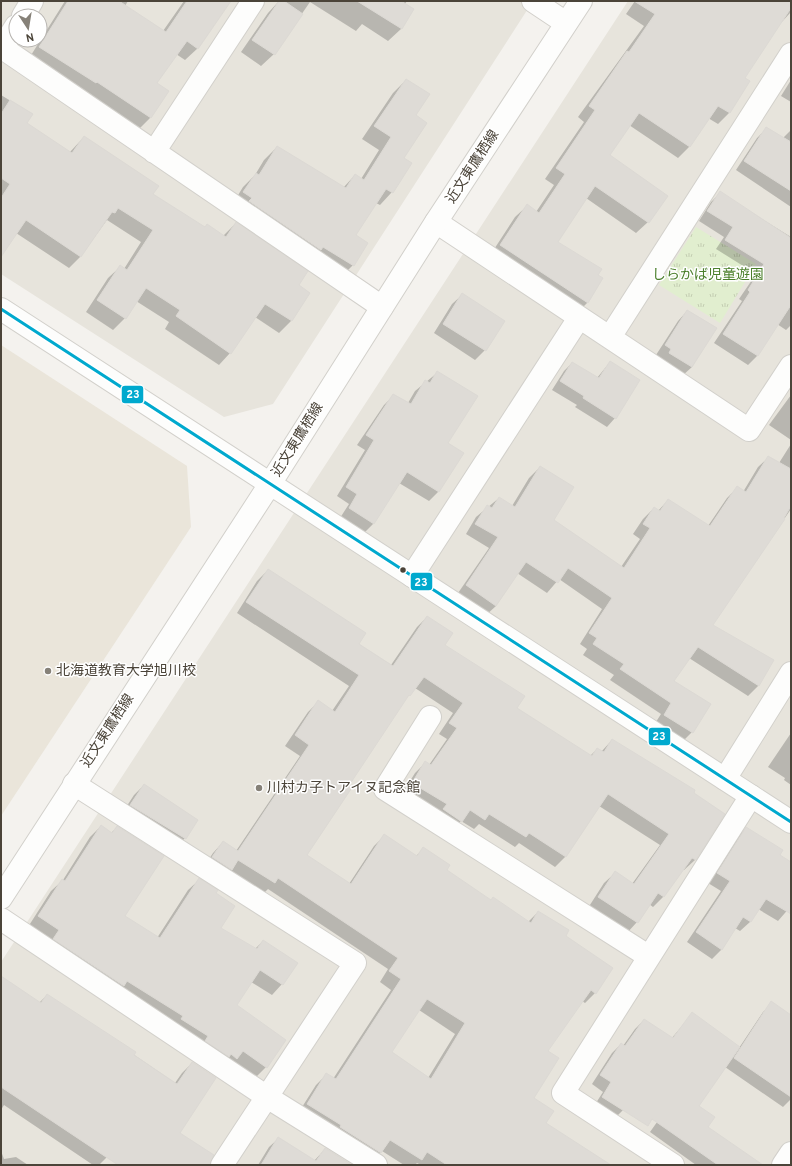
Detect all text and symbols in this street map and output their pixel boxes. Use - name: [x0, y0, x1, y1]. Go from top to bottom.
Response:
- north arrow: [8, 8, 48, 48]
- text: N: [25, 29, 35, 44]
- street label: 近文東鷹栖線: [443, 127, 503, 207]
- park label: しらかば児童遊園: [652, 266, 764, 284]
- line badge: 23: [121, 385, 144, 404]
- text: 23: [126, 388, 140, 402]
- street label: 近文東鷹栖線: [269, 400, 327, 480]
- unlabelled marker: [398, 565, 408, 575]
- line badge: 23: [410, 572, 433, 591]
- text: 23: [414, 576, 428, 590]
- place label: 北海道教育大学旭川校: [56, 662, 196, 680]
- marker: 北海道教育大学旭川校: [43, 666, 53, 676]
- street label: 近文東鷹栖線: [78, 691, 138, 771]
- line badge: 23: [648, 727, 671, 746]
- text: 23: [652, 730, 666, 744]
- place label: 川村カ子トアイヌ記念館: [267, 779, 420, 797]
- marker: 川村カ子トアイヌ記念館: [254, 783, 264, 793]

